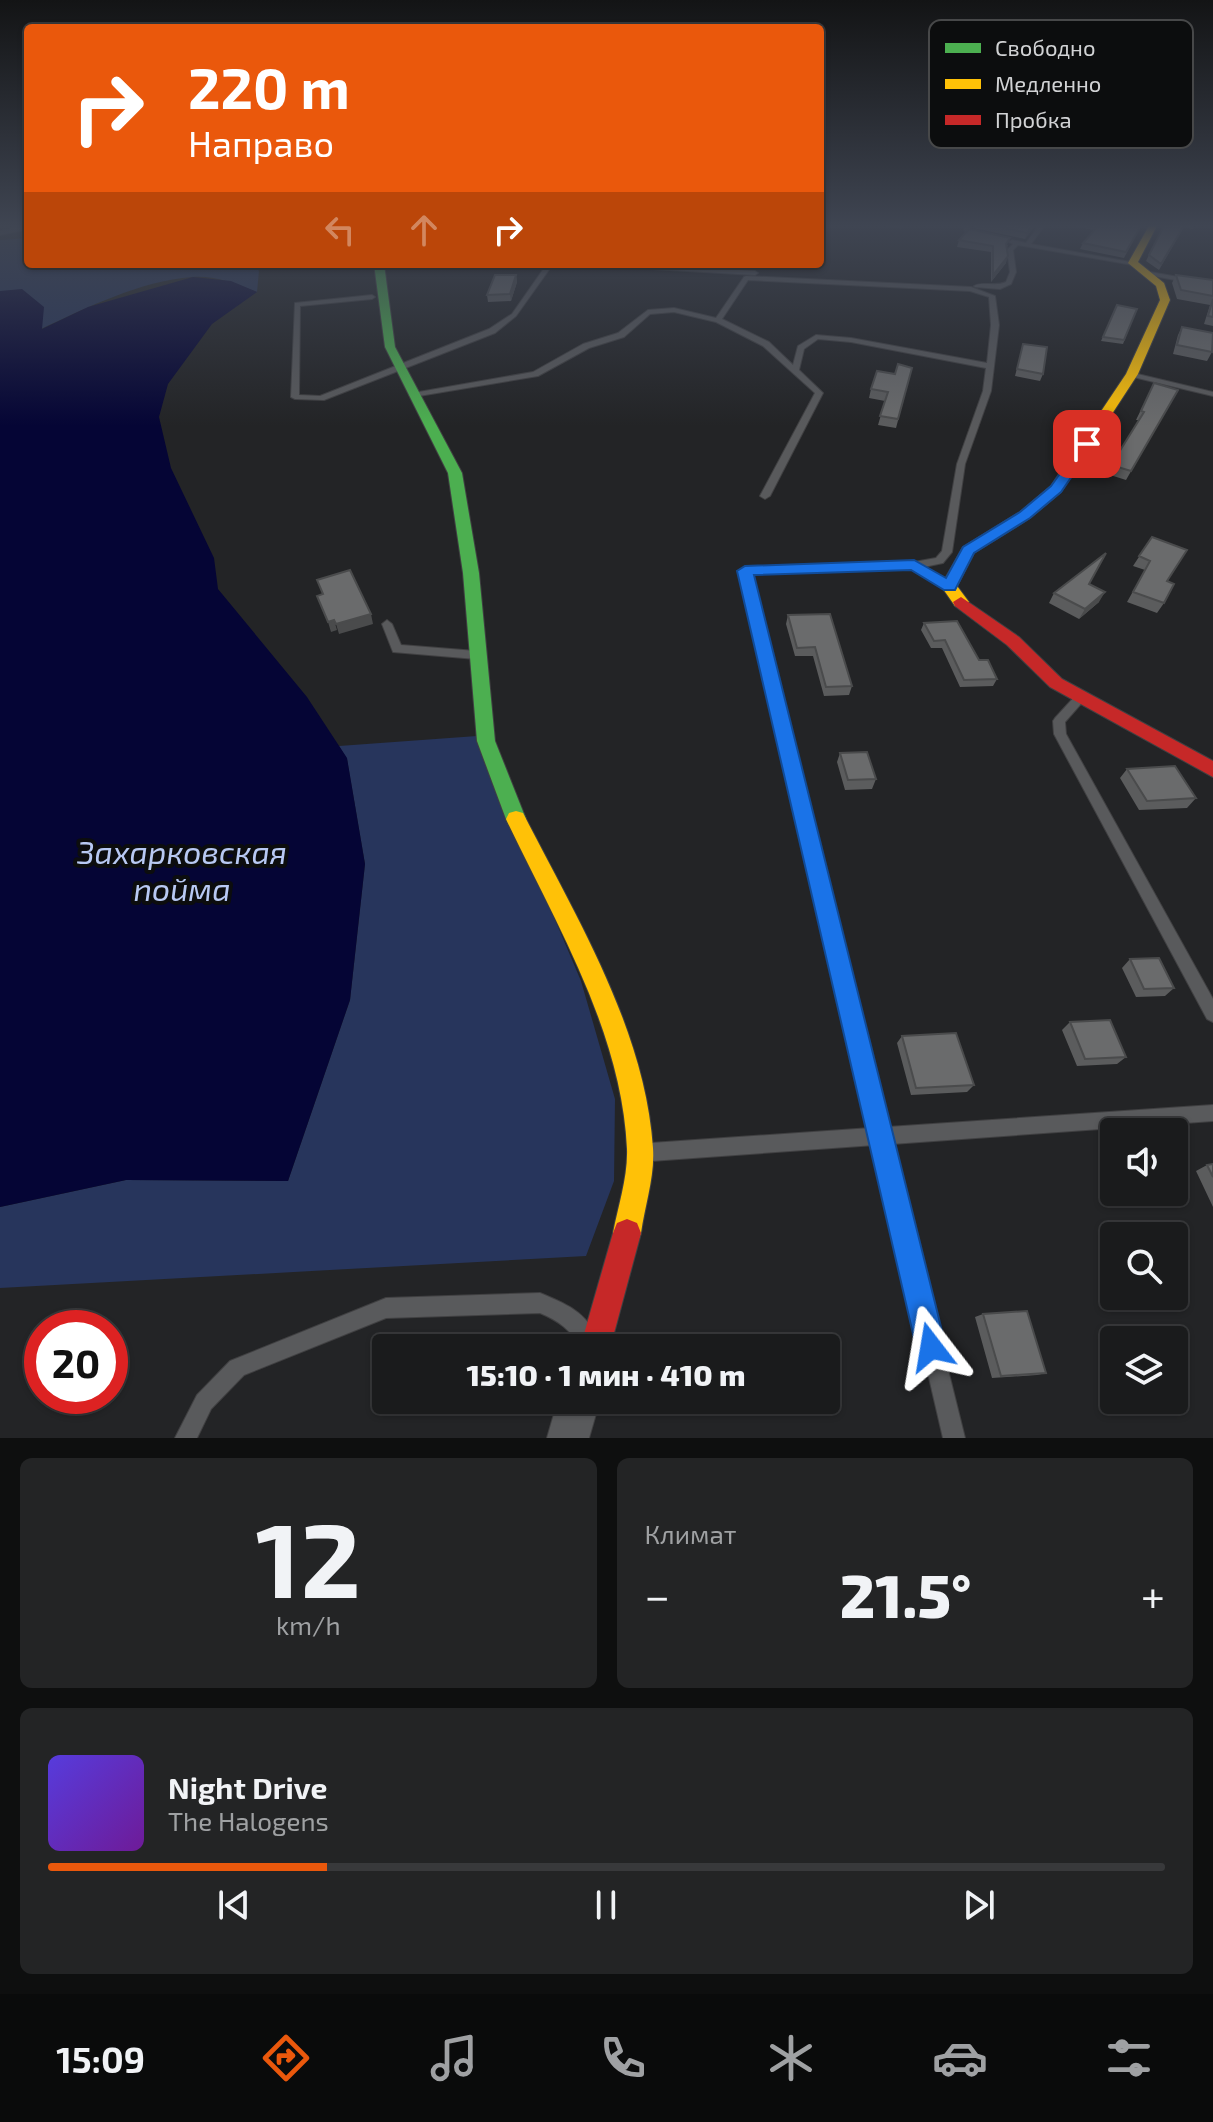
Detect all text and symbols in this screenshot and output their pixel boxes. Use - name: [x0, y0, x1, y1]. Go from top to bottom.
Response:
- legend: [929, 20, 1193, 148]
- text: Свободно: [995, 34, 1095, 60]
- text: 220 m: [188, 53, 350, 120]
- icon: right: [56, 56, 160, 160]
- text: Медленно: [995, 70, 1101, 96]
- text: Пробка: [995, 106, 1072, 132]
- text: Направо: [188, 121, 334, 164]
- icon: left: [318, 208, 362, 252]
- icon: ahead: [402, 208, 446, 252]
- icon: right: [486, 208, 530, 252]
- pin: [1053, 410, 1121, 478]
- icon: arrive: [1065, 422, 1109, 466]
- water label: Захарковская пойма: [76, 832, 287, 907]
- map controls: [1100, 1118, 1188, 1414]
- button: sound: [1100, 1118, 1188, 1206]
- button: search: [1100, 1222, 1188, 1310]
- position arrow: [889, 1305, 973, 1389]
- speed limit sign: 20: [24, 1310, 128, 1414]
- button: layers: [1100, 1326, 1188, 1414]
- text: 15:10 · 1 мин · 410 m: [467, 1356, 745, 1392]
- text: 12: [256, 1494, 361, 1619]
- text: Климат: [645, 1518, 737, 1549]
- text: 21.5°: [840, 1558, 971, 1630]
- text: −: [645, 1568, 670, 1621]
- text: +: [1141, 1568, 1165, 1621]
- text: km/h: [276, 1609, 341, 1640]
- text: Night Drive: [168, 1769, 327, 1805]
- text: The Halogens: [168, 1805, 329, 1836]
- icon: previous: [212, 1883, 256, 1927]
- icon: pause: [584, 1883, 628, 1927]
- icon: next: [957, 1883, 1001, 1927]
- icon: directions: [258, 2030, 314, 2086]
- icon: music: [426, 2030, 482, 2086]
- icon: phone: [595, 2030, 651, 2086]
- icon: climate: [763, 2030, 819, 2086]
- icon: car: [932, 2030, 988, 2086]
- icon: filters: [1101, 2030, 1157, 2086]
- text: 15:09: [56, 2037, 145, 2080]

